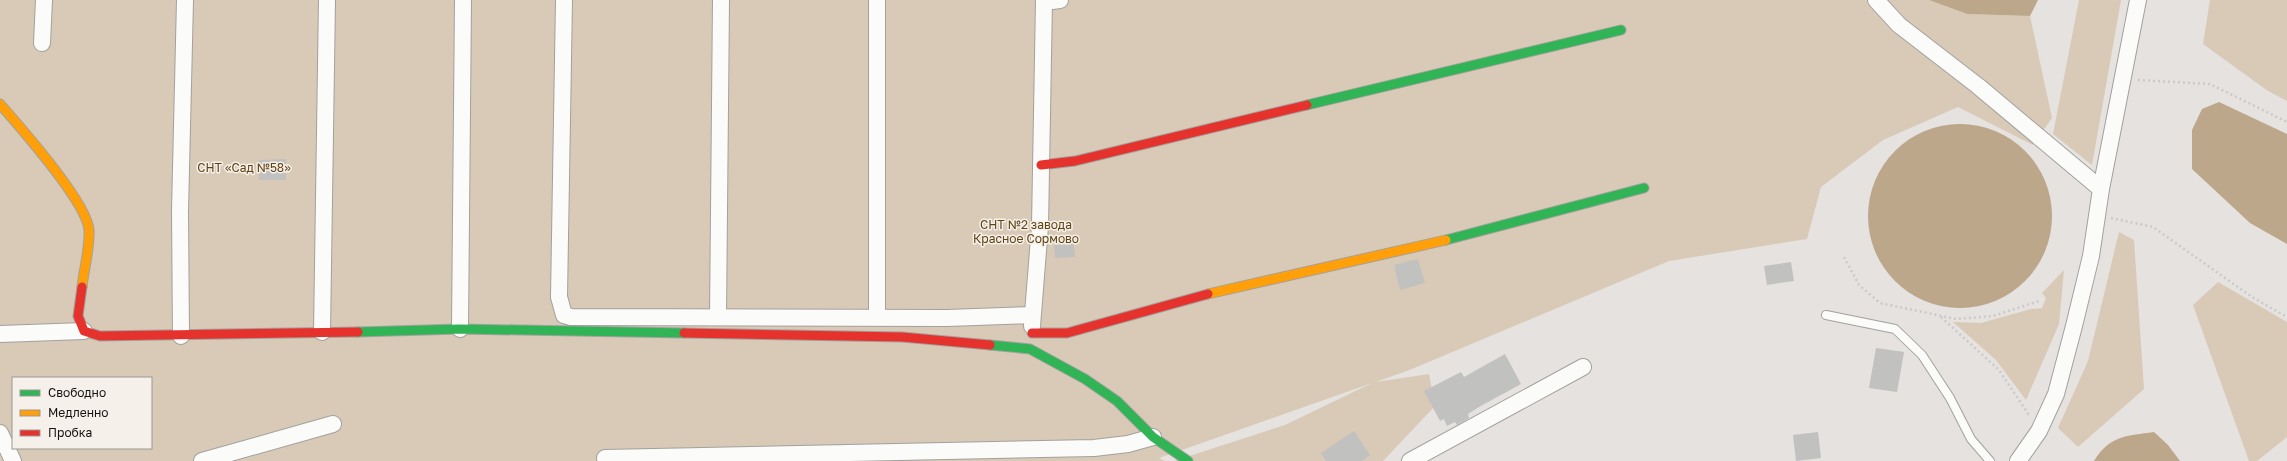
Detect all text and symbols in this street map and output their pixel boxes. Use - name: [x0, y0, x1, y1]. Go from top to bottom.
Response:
- park label: СНТ «Сад №58»: [197, 160, 291, 175]
- park label: СНТ №2 завода Красное Сормово: [973, 217, 1079, 246]
- legend: [12, 377, 152, 449]
- text: Свободно: [48, 385, 106, 400]
- text: Медленно: [48, 405, 108, 420]
- text: Пробка: [48, 425, 92, 440]

